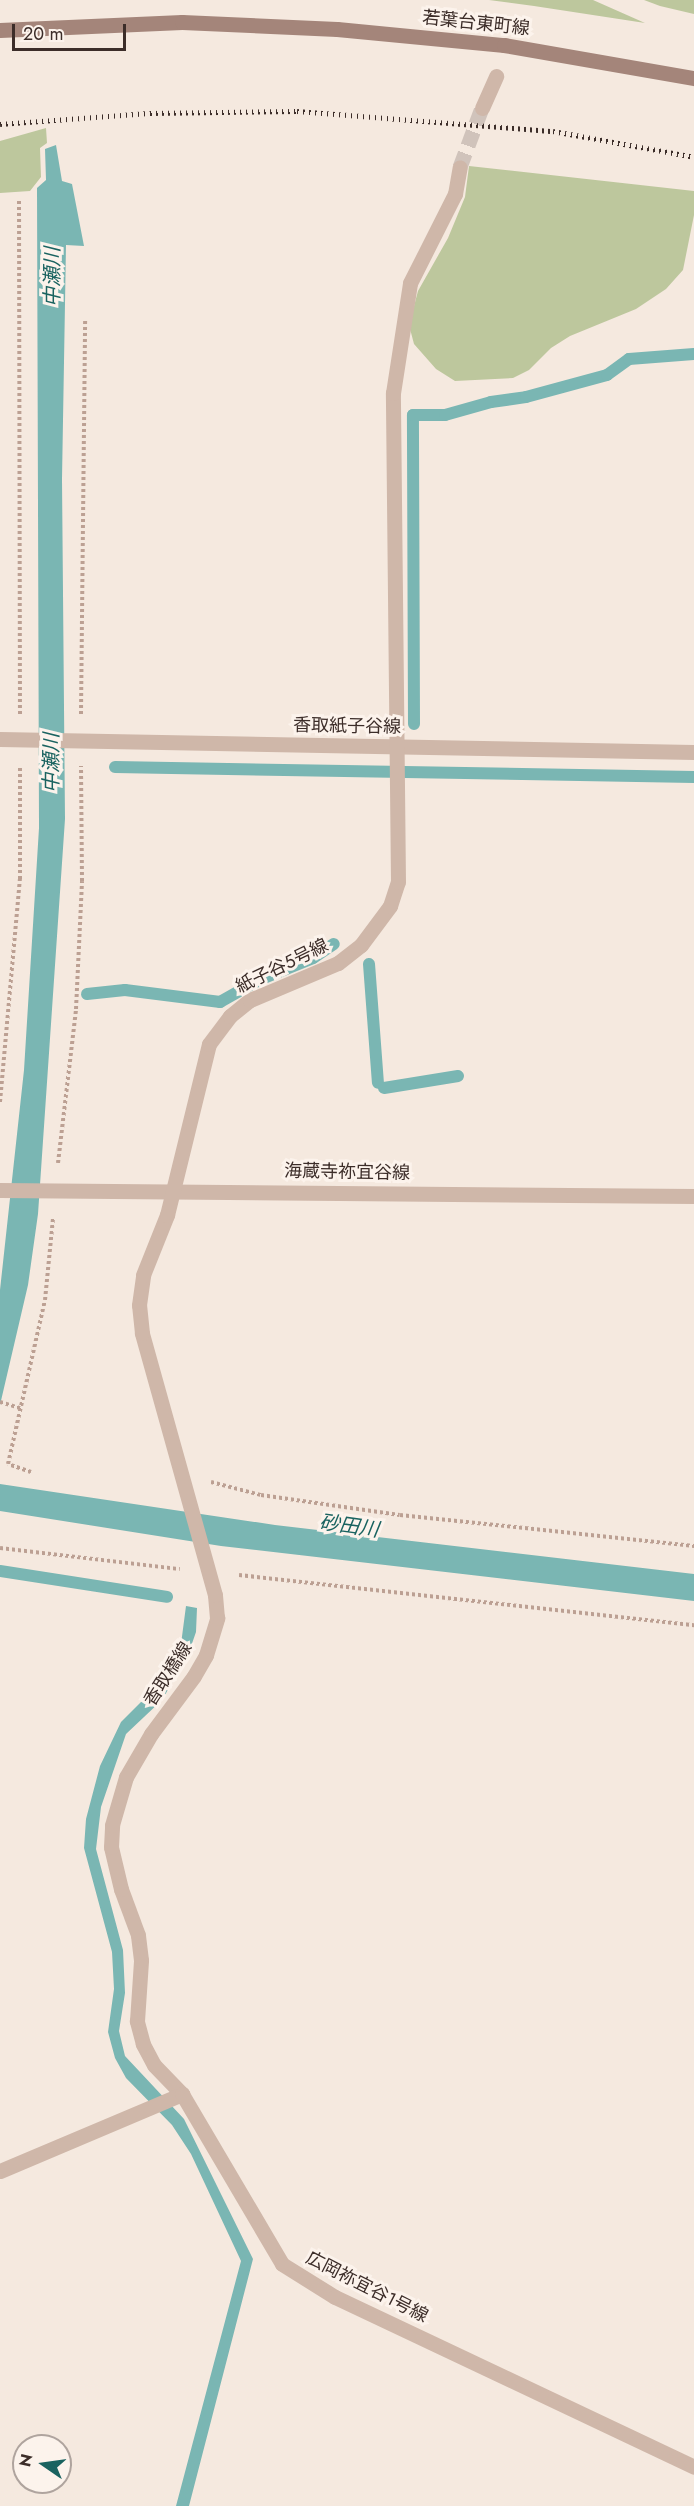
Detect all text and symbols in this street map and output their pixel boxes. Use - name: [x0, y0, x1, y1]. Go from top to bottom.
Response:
- street label: 若葉台東町線: [421, 7, 531, 39]
- scale bar: [15, 12, 129, 50]
- text: 20 m: [23, 21, 63, 47]
- water label: 中瀬川: [40, 247, 64, 307]
- street label: 香取紙子谷線: [293, 714, 401, 738]
- water label: 中瀬川: [39, 733, 63, 793]
- street label: 紙子谷5号線: [232, 934, 332, 998]
- street label: 海蔵寺祢宜谷線: [284, 1160, 410, 1184]
- water label: 砂田川: [318, 1510, 380, 1542]
- street label: 香取橋線: [139, 1638, 197, 1710]
- street label: 広岡祢宜谷1号線: [302, 2247, 432, 2327]
- north arrow: [12, 2434, 72, 2494]
- text: N: [13, 2452, 39, 2469]

